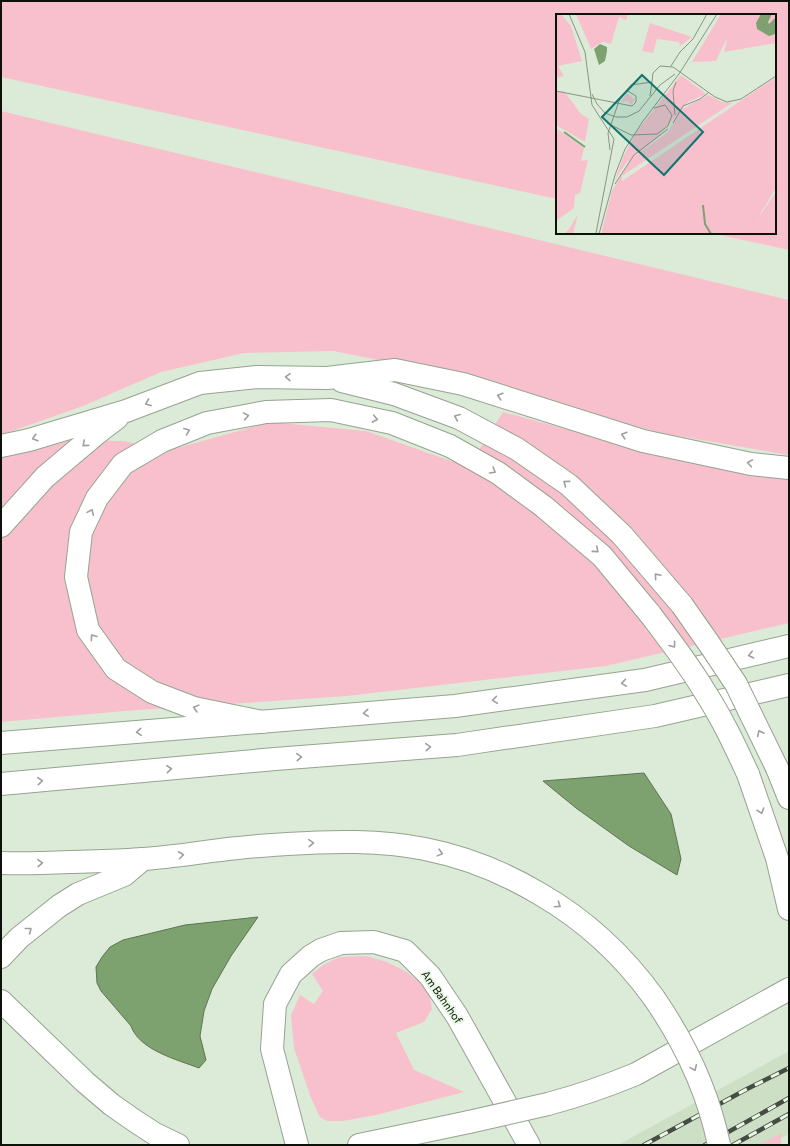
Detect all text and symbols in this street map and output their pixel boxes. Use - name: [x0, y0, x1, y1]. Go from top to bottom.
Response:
- inset map: [556, 14, 776, 234]
- one-way arrow: [285, 373, 291, 381]
- one-way arrow: [496, 392, 503, 401]
- one-way arrow: [145, 398, 152, 407]
- one-way arrow: [243, 412, 249, 421]
- one-way arrow: [454, 414, 461, 422]
- one-way arrow: [371, 415, 378, 423]
- one-way arrow: [182, 428, 190, 436]
- one-way arrow: [620, 431, 627, 439]
- one-way arrow: [32, 433, 39, 442]
- one-way arrow: [82, 440, 89, 447]
- one-way arrow: [747, 460, 753, 468]
- one-way arrow: [489, 466, 496, 473]
- one-way arrow: [563, 481, 570, 488]
- one-way arrow: [86, 508, 94, 515]
- one-way arrow: [591, 546, 598, 553]
- one-way arrow: [654, 573, 661, 580]
- one-way arrow: [91, 634, 98, 641]
- one-way arrow: [668, 640, 675, 647]
- one-way arrow: [748, 650, 754, 658]
- one-way arrow: [621, 678, 627, 687]
- one-way arrow: [492, 695, 498, 704]
- one-way arrow: [193, 704, 200, 713]
- one-way arrow: [363, 709, 369, 718]
- one-way arrow: [136, 727, 142, 736]
- one-way arrow: [757, 730, 765, 738]
- one-way arrow: [425, 743, 431, 752]
- one-way arrow: [296, 753, 302, 762]
- one-way arrow: [166, 764, 172, 773]
- one-way arrow: [37, 776, 43, 785]
- one-way arrow: [756, 807, 765, 814]
- one-way arrow: [308, 838, 314, 847]
- one-way arrow: [437, 848, 443, 856]
- one-way arrow: [178, 850, 184, 859]
- one-way arrow: [37, 859, 43, 867]
- one-way arrow: [554, 900, 561, 908]
- one-way arrow: [25, 928, 32, 935]
- street label: Am Bahnhof: [419, 968, 466, 1026]
- one-way arrow: [690, 1064, 698, 1071]

